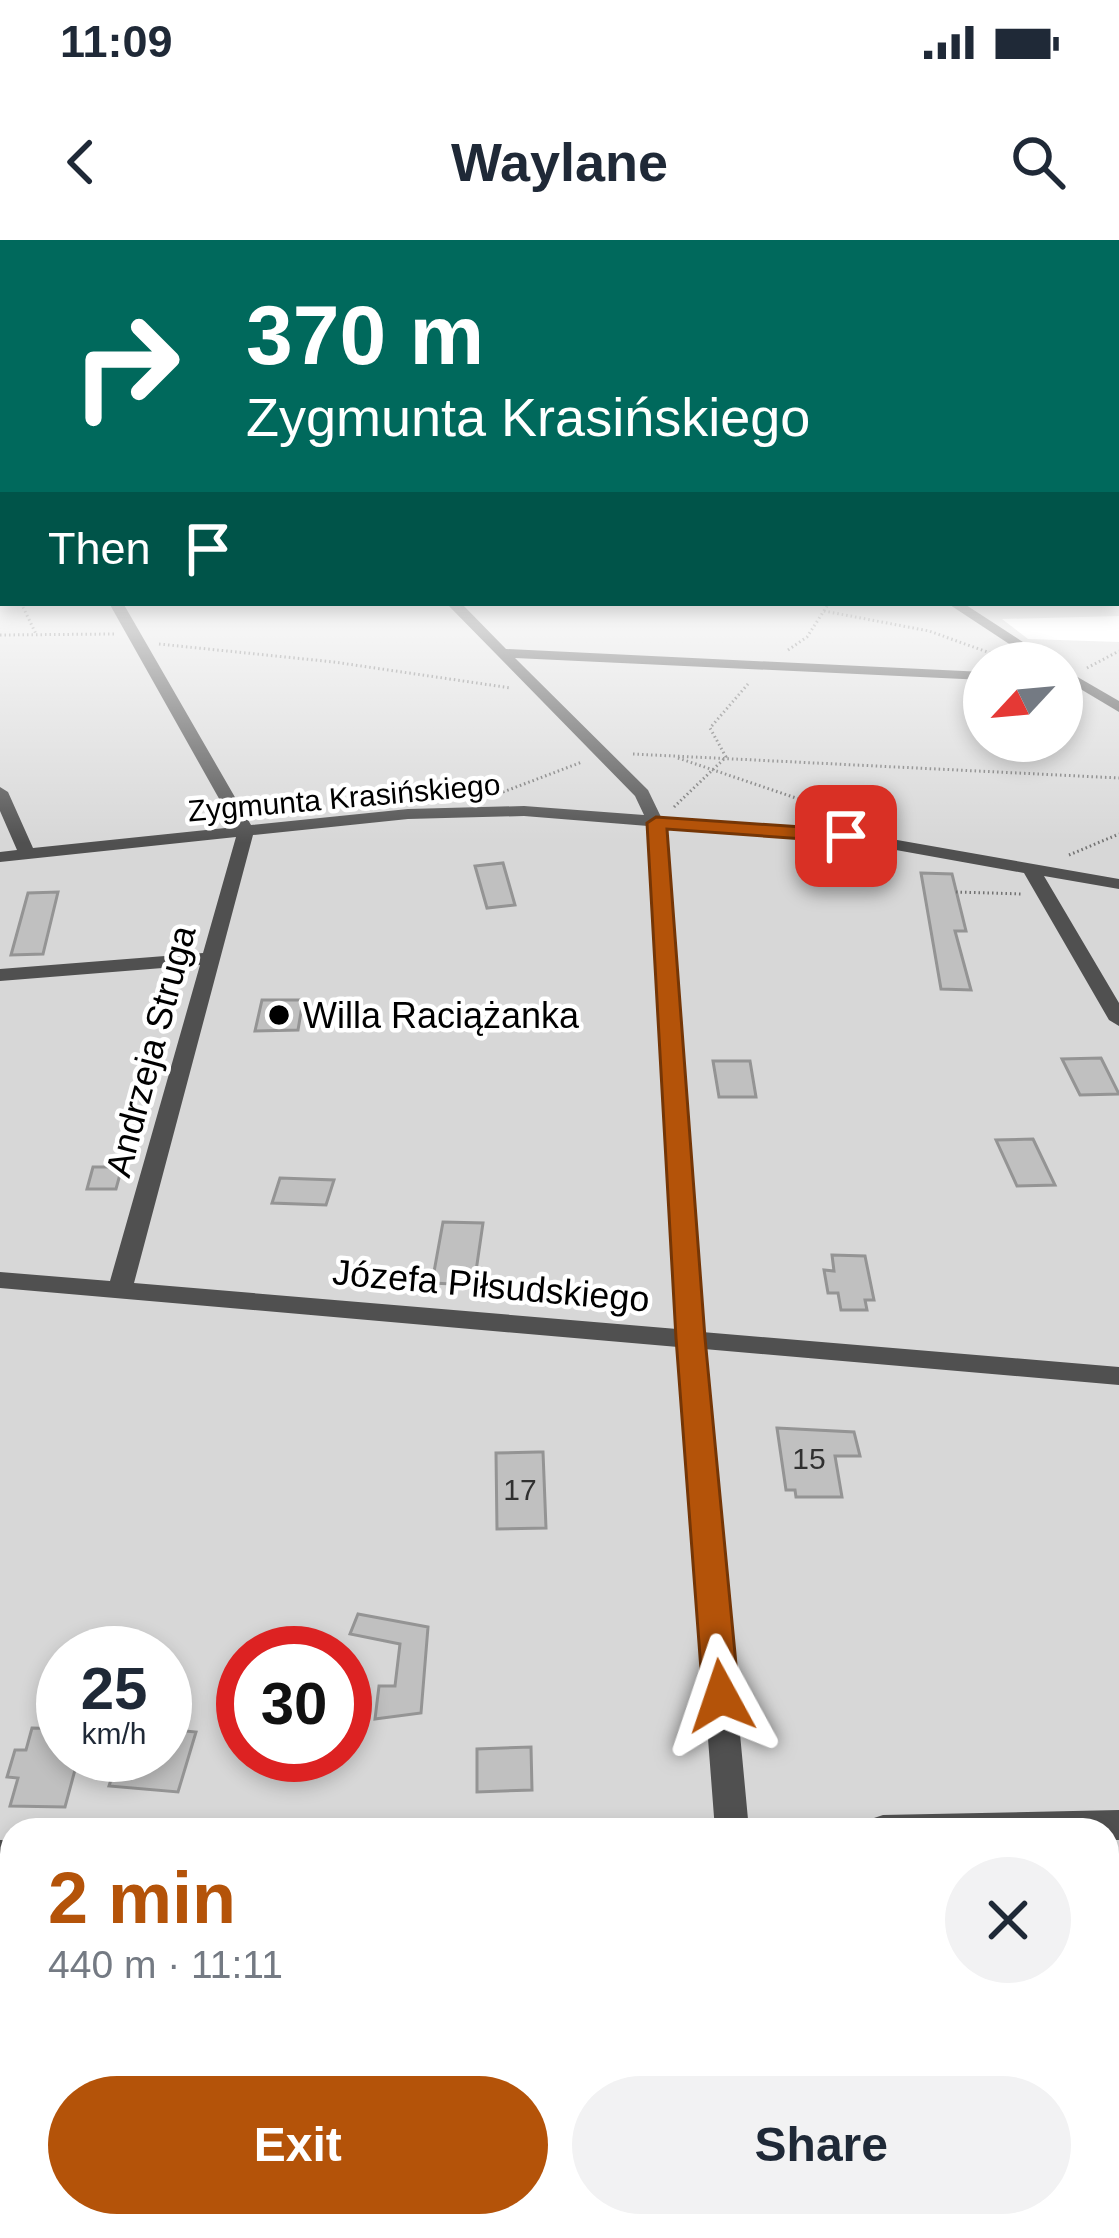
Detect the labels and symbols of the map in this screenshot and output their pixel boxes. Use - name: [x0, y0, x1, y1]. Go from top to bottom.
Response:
- north arrow: [963, 642, 1083, 762]
- street label: Zygmunta Krasińskiego: [186, 767, 502, 828]
- pin: [795, 785, 897, 887]
- street label: Andrzeja Struga: [97, 920, 204, 1181]
- place label: Willa Raciążanka: [303, 995, 580, 1036]
- marker: Willa Raciążanka: [266, 1002, 292, 1028]
- street label: Józefa Piłsudskiego: [331, 1251, 651, 1320]
- house number: 15: [792, 1442, 826, 1475]
- house number: 17: [503, 1473, 537, 1506]
- speed limit sign: 30: [216, 1626, 372, 1782]
- position arrow: [658, 1633, 784, 1759]

